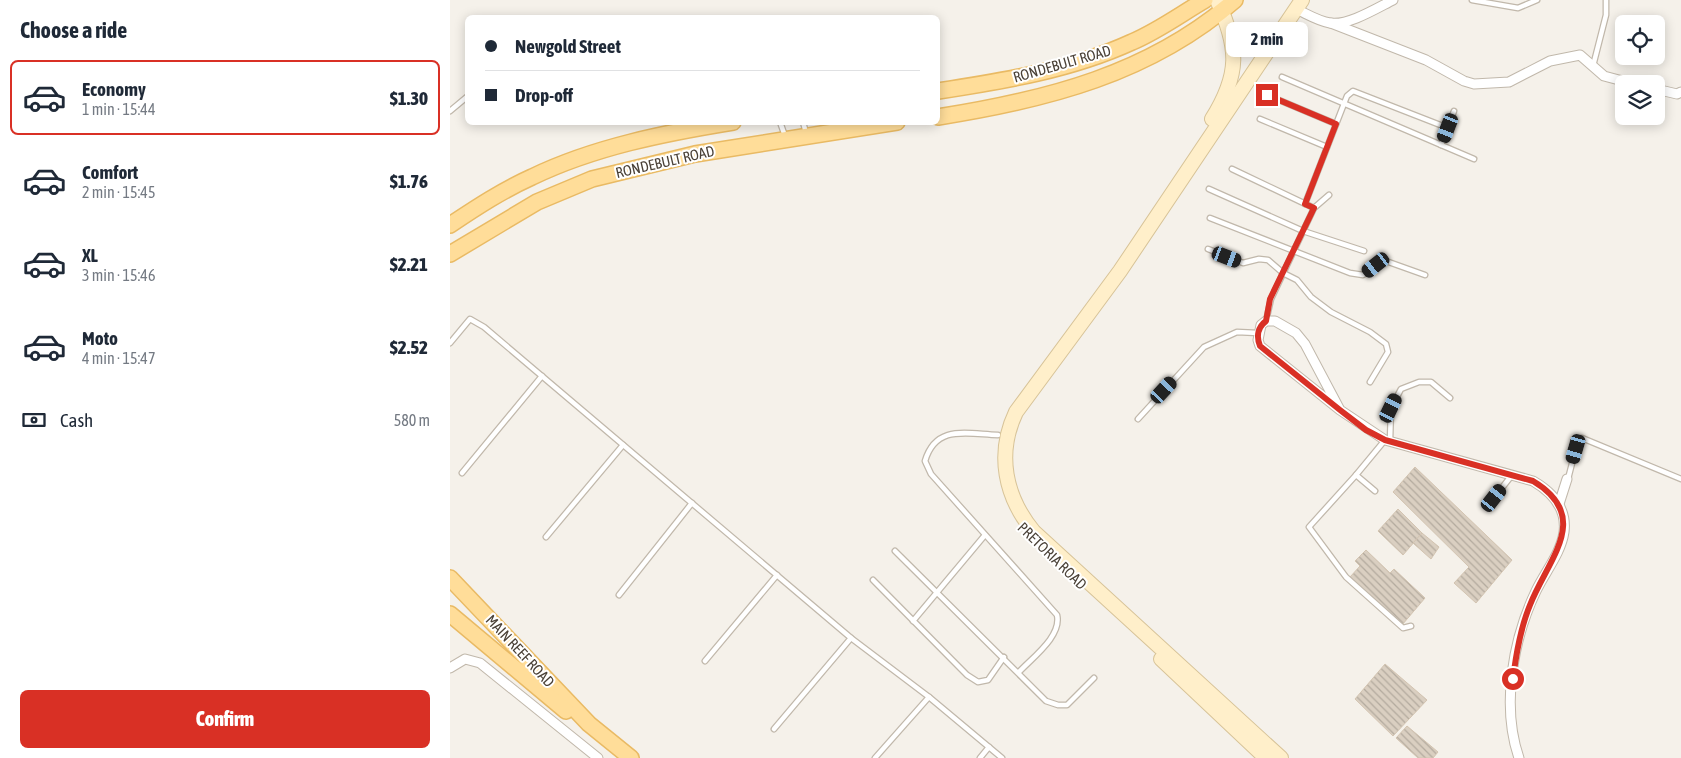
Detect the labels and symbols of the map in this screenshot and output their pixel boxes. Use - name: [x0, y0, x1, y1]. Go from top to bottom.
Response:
- callout: 2 min: [1226, 22, 1308, 58]
- street label: RONDEBULT ROAD: [1011, 41, 1113, 86]
- route end: [1256, 84, 1278, 106]
- car: [1435, 111, 1460, 145]
- street label: RONDEBULT ROAD: [614, 142, 716, 181]
- car: [1210, 245, 1243, 269]
- car: [1359, 250, 1392, 280]
- car: [1148, 374, 1179, 406]
- car: [1377, 391, 1404, 425]
- car: [1564, 433, 1587, 465]
- car: [1478, 482, 1509, 514]
- street label: PRETORIA ROAD: [1014, 519, 1090, 593]
- street label: MAIN REEF ROAD: [483, 611, 558, 690]
- route start: [1502, 668, 1524, 690]

